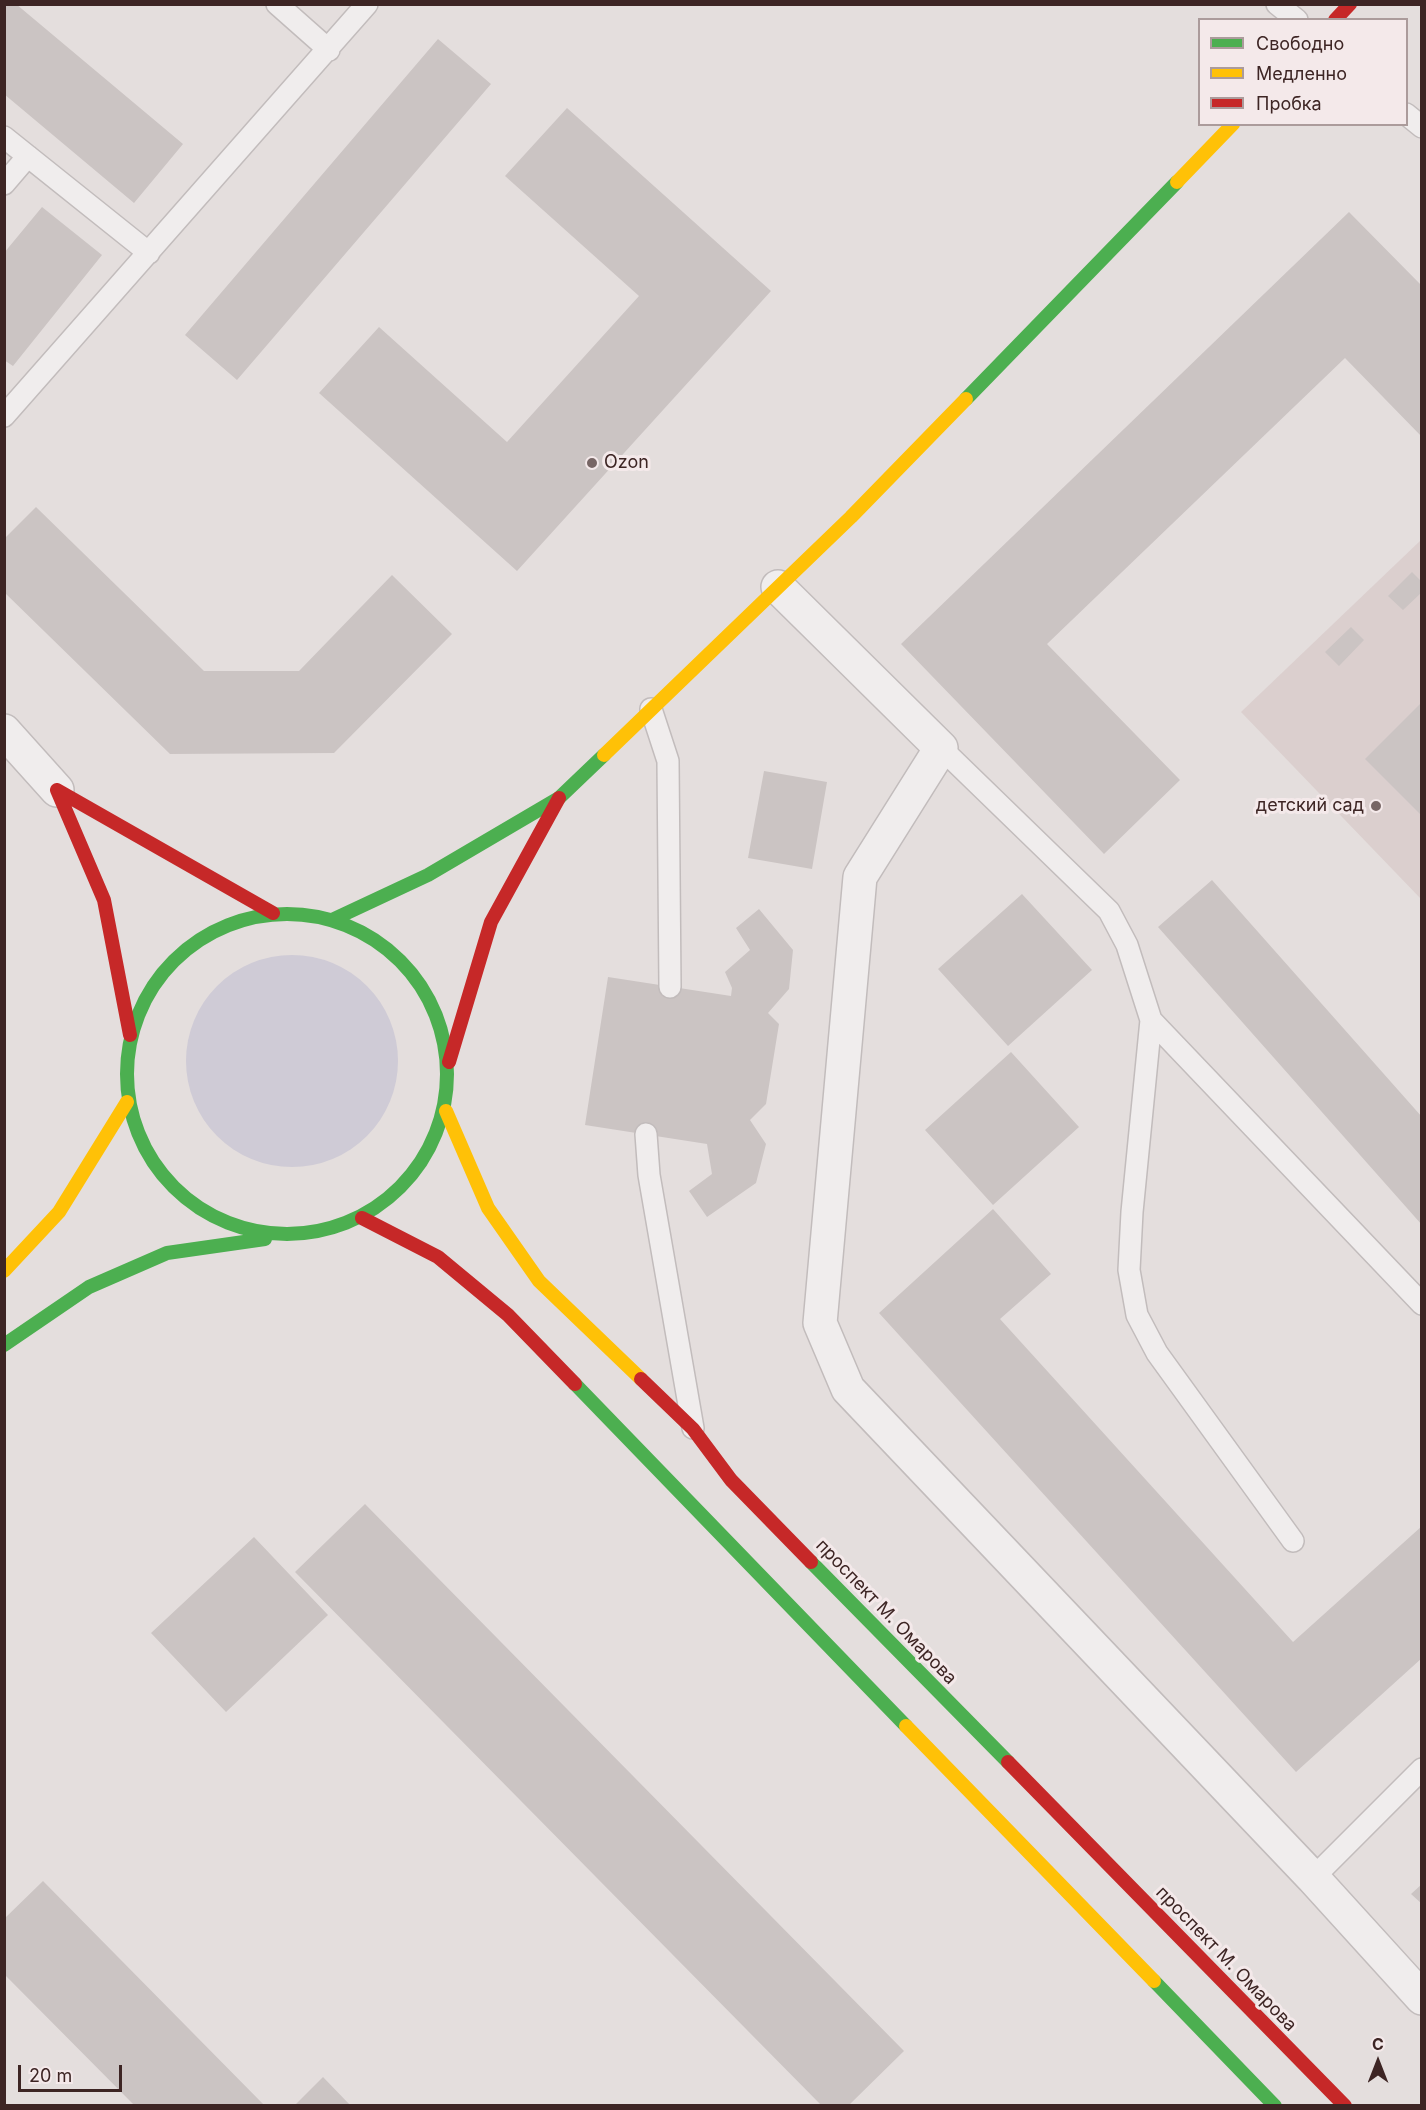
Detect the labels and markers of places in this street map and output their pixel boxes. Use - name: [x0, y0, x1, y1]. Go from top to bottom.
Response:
- place label: Ozon: [604, 452, 649, 474]
- marker: Ozon: [585, 456, 599, 470]
- place label: детский сад: [1256, 795, 1364, 817]
- marker: детский сад: [1369, 799, 1383, 813]

